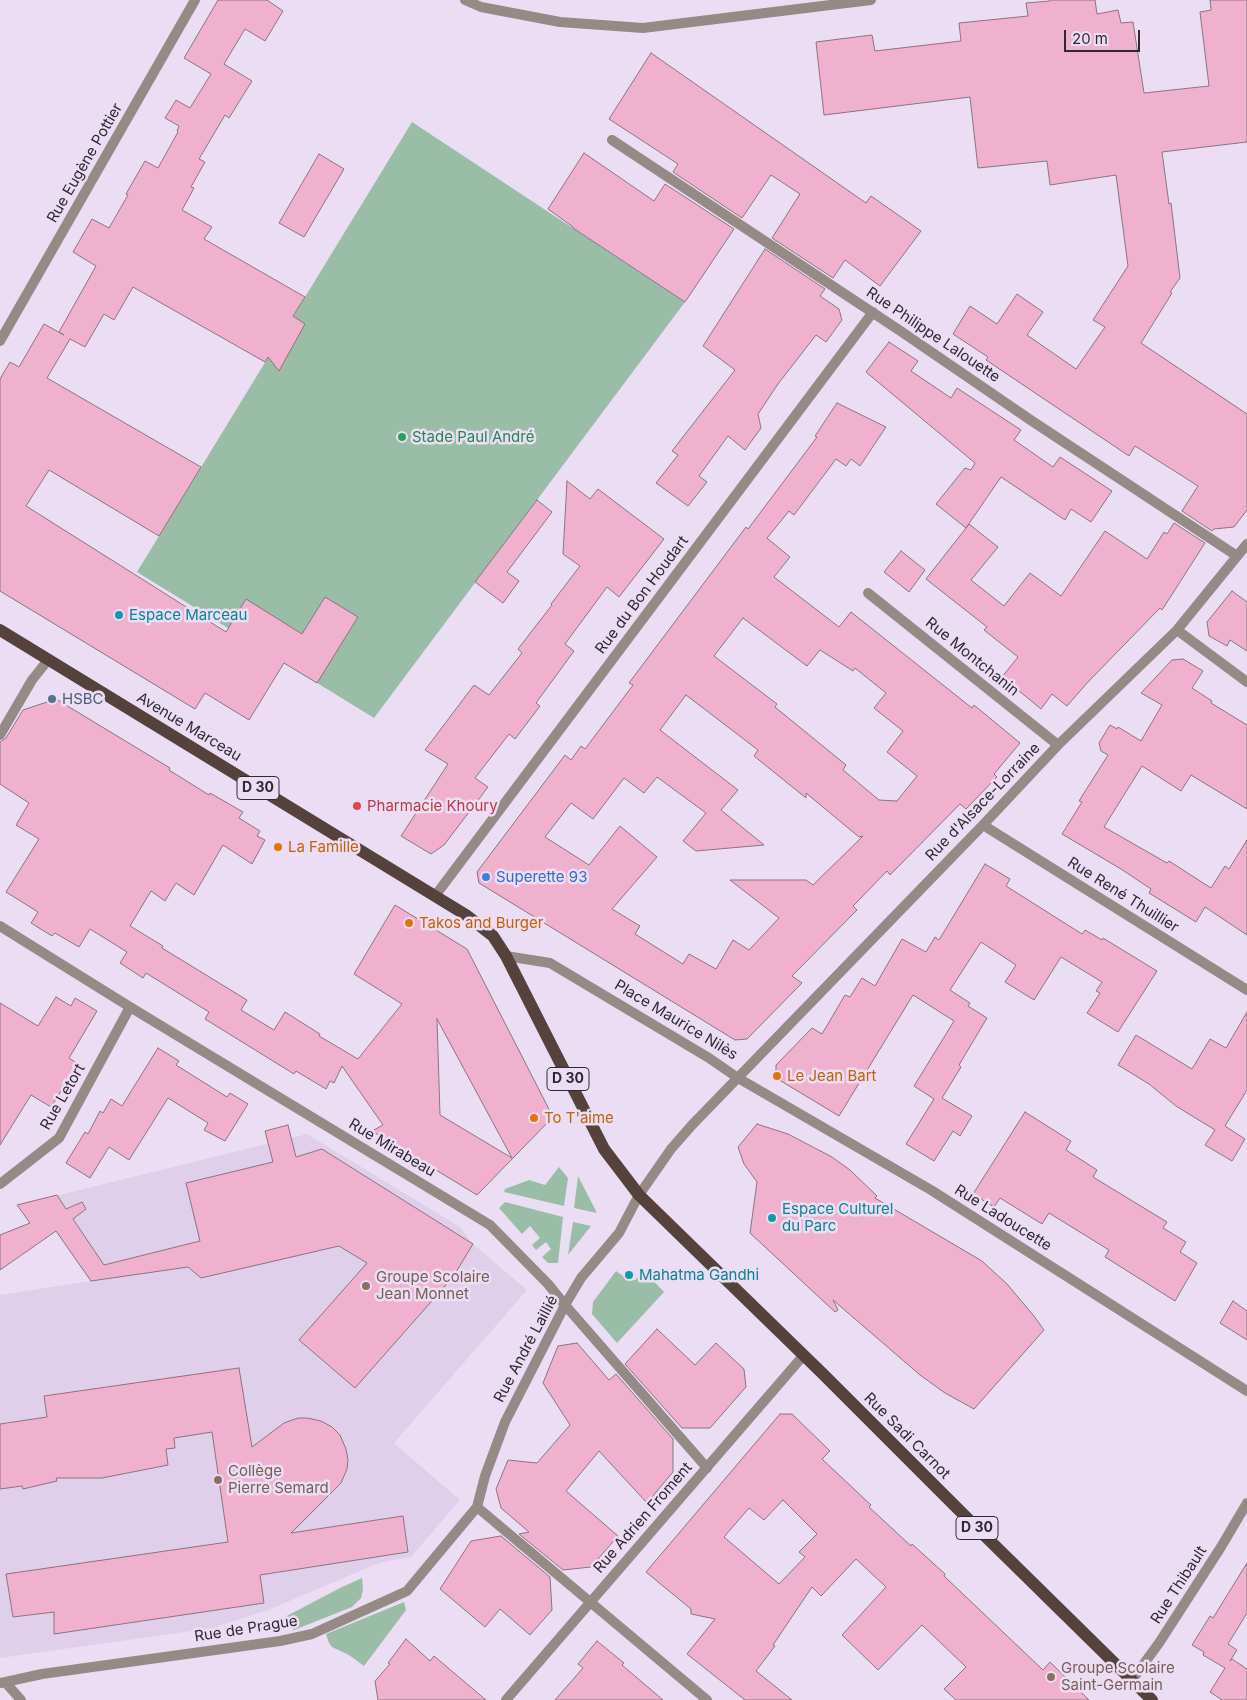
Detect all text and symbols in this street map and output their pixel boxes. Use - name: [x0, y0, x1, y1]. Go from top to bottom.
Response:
- scale bar: [1067, 20, 1143, 52]
- text: 20 m: [1072, 29, 1108, 48]
- street label: Rue Eugène Pottier: [43, 100, 127, 226]
- street label: Rue Philippe Lalouette: [863, 284, 1003, 386]
- place label: Stade Paul André: [412, 428, 534, 446]
- marker: Stade Paul André: [396, 431, 408, 443]
- street label: Rue du Bon Houdart: [592, 532, 692, 658]
- place label: Espace Marceau: [129, 606, 247, 624]
- marker: Espace Marceau: [113, 609, 125, 621]
- street label: Rue Montchanin: [922, 614, 1022, 700]
- street label: Avenue Marceau: [133, 689, 245, 765]
- place label: HSBC: [62, 690, 104, 708]
- marker: HSBC: [46, 693, 58, 705]
- street label: Rue d'Alsace-Lorraine: [922, 739, 1044, 865]
- road number: D 30: [237, 776, 279, 800]
- place label: Pharmacie Khoury: [367, 797, 498, 815]
- marker: Pharmacie Khoury: [351, 800, 363, 812]
- place label: La Famille: [288, 838, 359, 856]
- marker: La Famille: [272, 841, 284, 853]
- street label: Rue René Thuillier: [1064, 853, 1182, 937]
- place label: Superette 93: [496, 868, 587, 886]
- marker: Superette 93: [480, 871, 492, 883]
- place label: Takos and Burger: [419, 914, 543, 932]
- marker: Takos and Burger: [403, 917, 415, 929]
- street label: Place Maurice Nilès: [611, 976, 741, 1064]
- street label: Rue Letort: [37, 1061, 89, 1133]
- place label: Le Jean Bart: [787, 1067, 876, 1085]
- road number: D 30: [547, 1068, 589, 1090]
- marker: Le Jean Bart: [771, 1070, 783, 1082]
- place label: To T'aime: [544, 1109, 614, 1127]
- marker: To T'aime: [528, 1112, 540, 1124]
- street label: Rue Mirabeau: [345, 1115, 439, 1181]
- street label: Rue Ladoucette: [951, 1181, 1055, 1255]
- place label: Espace Culturel du Parc: [782, 1200, 893, 1235]
- marker: Espace Culturel du Parc: [766, 1212, 778, 1224]
- place label: Mahatma Gandhi: [639, 1266, 759, 1284]
- place label: Groupe Scolaire Jean Monnet: [376, 1268, 490, 1303]
- marker: Mahatma Gandhi: [623, 1269, 635, 1281]
- marker: Groupe Scolaire Jean Monnet: [360, 1280, 372, 1292]
- street label: Rue André Laillié: [490, 1292, 562, 1406]
- street label: Rue Sadi Carnot: [860, 1389, 954, 1483]
- street label: Rue Adrien Froment: [590, 1459, 696, 1577]
- place label: Collège Pierre Semard: [228, 1462, 329, 1497]
- marker: Collège Pierre Semard: [212, 1474, 224, 1486]
- road number: D 30: [956, 1516, 998, 1540]
- street label: Rue Thibault: [1147, 1543, 1211, 1627]
- street label: Rue de Prague: [193, 1612, 299, 1646]
- place label: Groupe Scolaire Saint-Germain: [1061, 1659, 1175, 1694]
- marker: Groupe Scolaire Saint-Germain: [1045, 1671, 1057, 1683]

